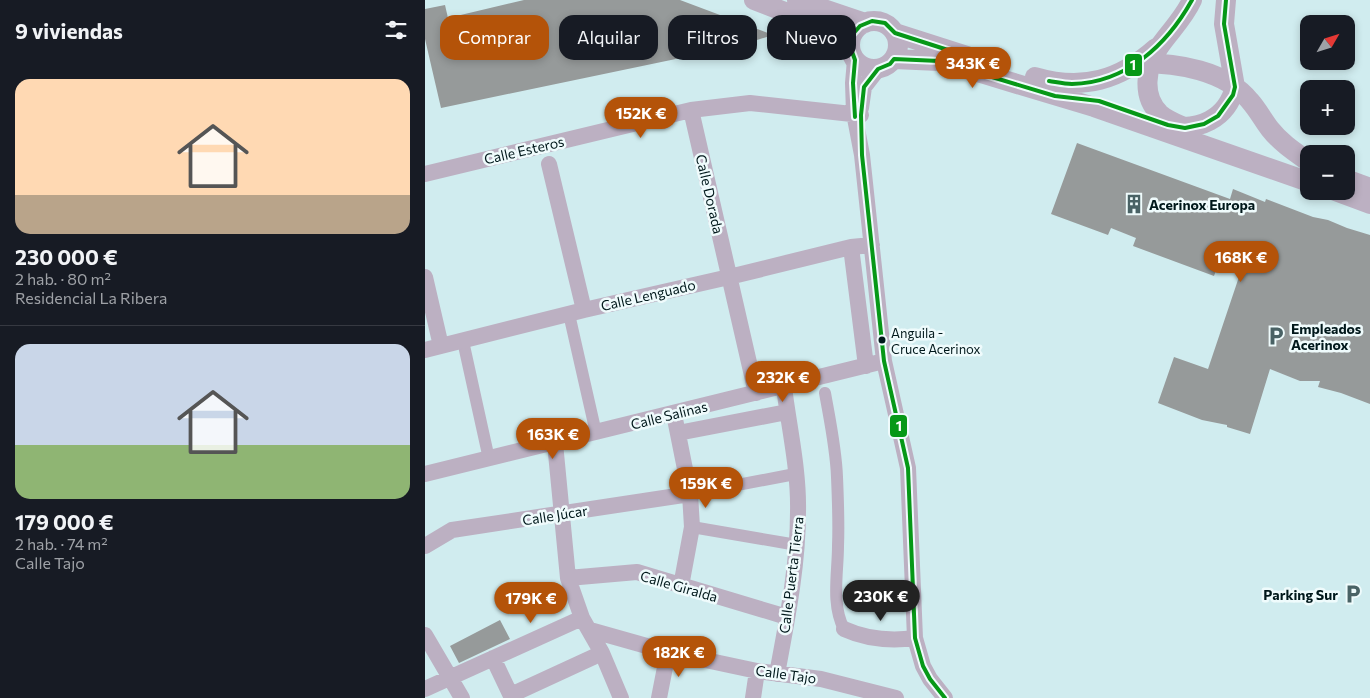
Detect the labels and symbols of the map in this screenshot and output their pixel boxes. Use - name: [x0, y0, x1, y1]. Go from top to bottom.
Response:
- north arrow: [1300, 15, 1355, 70]
- pin: 343K €: [932, 46, 1014, 89]
- line badge: 1: [1124, 53, 1143, 77]
- text: 1: [1130, 56, 1136, 73]
- pin: 152K €: [600, 96, 682, 139]
- street label: Calle Esteros: [482, 133, 566, 167]
- street label: Calle Dorada: [693, 153, 727, 235]
- building icon: Acerinox Europa: [1123, 193, 1145, 215]
- place label: Acerinox Europa: [1149, 196, 1255, 213]
- pin: 168K €: [1200, 240, 1282, 283]
- street label: Calle Lenguado: [599, 276, 697, 314]
- place label: Empleados Acerinox: [1291, 320, 1362, 353]
- place label: Anguila - Cruce Acerinox: [891, 325, 981, 357]
- parking icon: Empleados Acerinox: [1265, 325, 1287, 347]
- marker: Anguila - Cruce Acerinox: [877, 335, 887, 345]
- pin: 232K €: [742, 360, 824, 403]
- street label: Calle Salinas: [629, 397, 709, 433]
- line badge: 1: [889, 414, 908, 438]
- text: 1: [896, 417, 902, 434]
- pin: 163K €: [512, 418, 594, 460]
- pin: 159K €: [665, 466, 747, 509]
- street label: Calle Júcar: [521, 501, 589, 529]
- street label: Calle Puerta Tierra: [775, 516, 807, 634]
- street label: Calle Giralda: [638, 567, 720, 605]
- pin: 230K €: [840, 580, 922, 622]
- pin: 179K €: [490, 582, 572, 624]
- parking icon: Parking Sur: [1342, 583, 1364, 605]
- place label: Parking Sur: [1263, 586, 1338, 603]
- pin: 182K €: [638, 636, 720, 678]
- street label: Calle Tajo: [755, 661, 817, 687]

